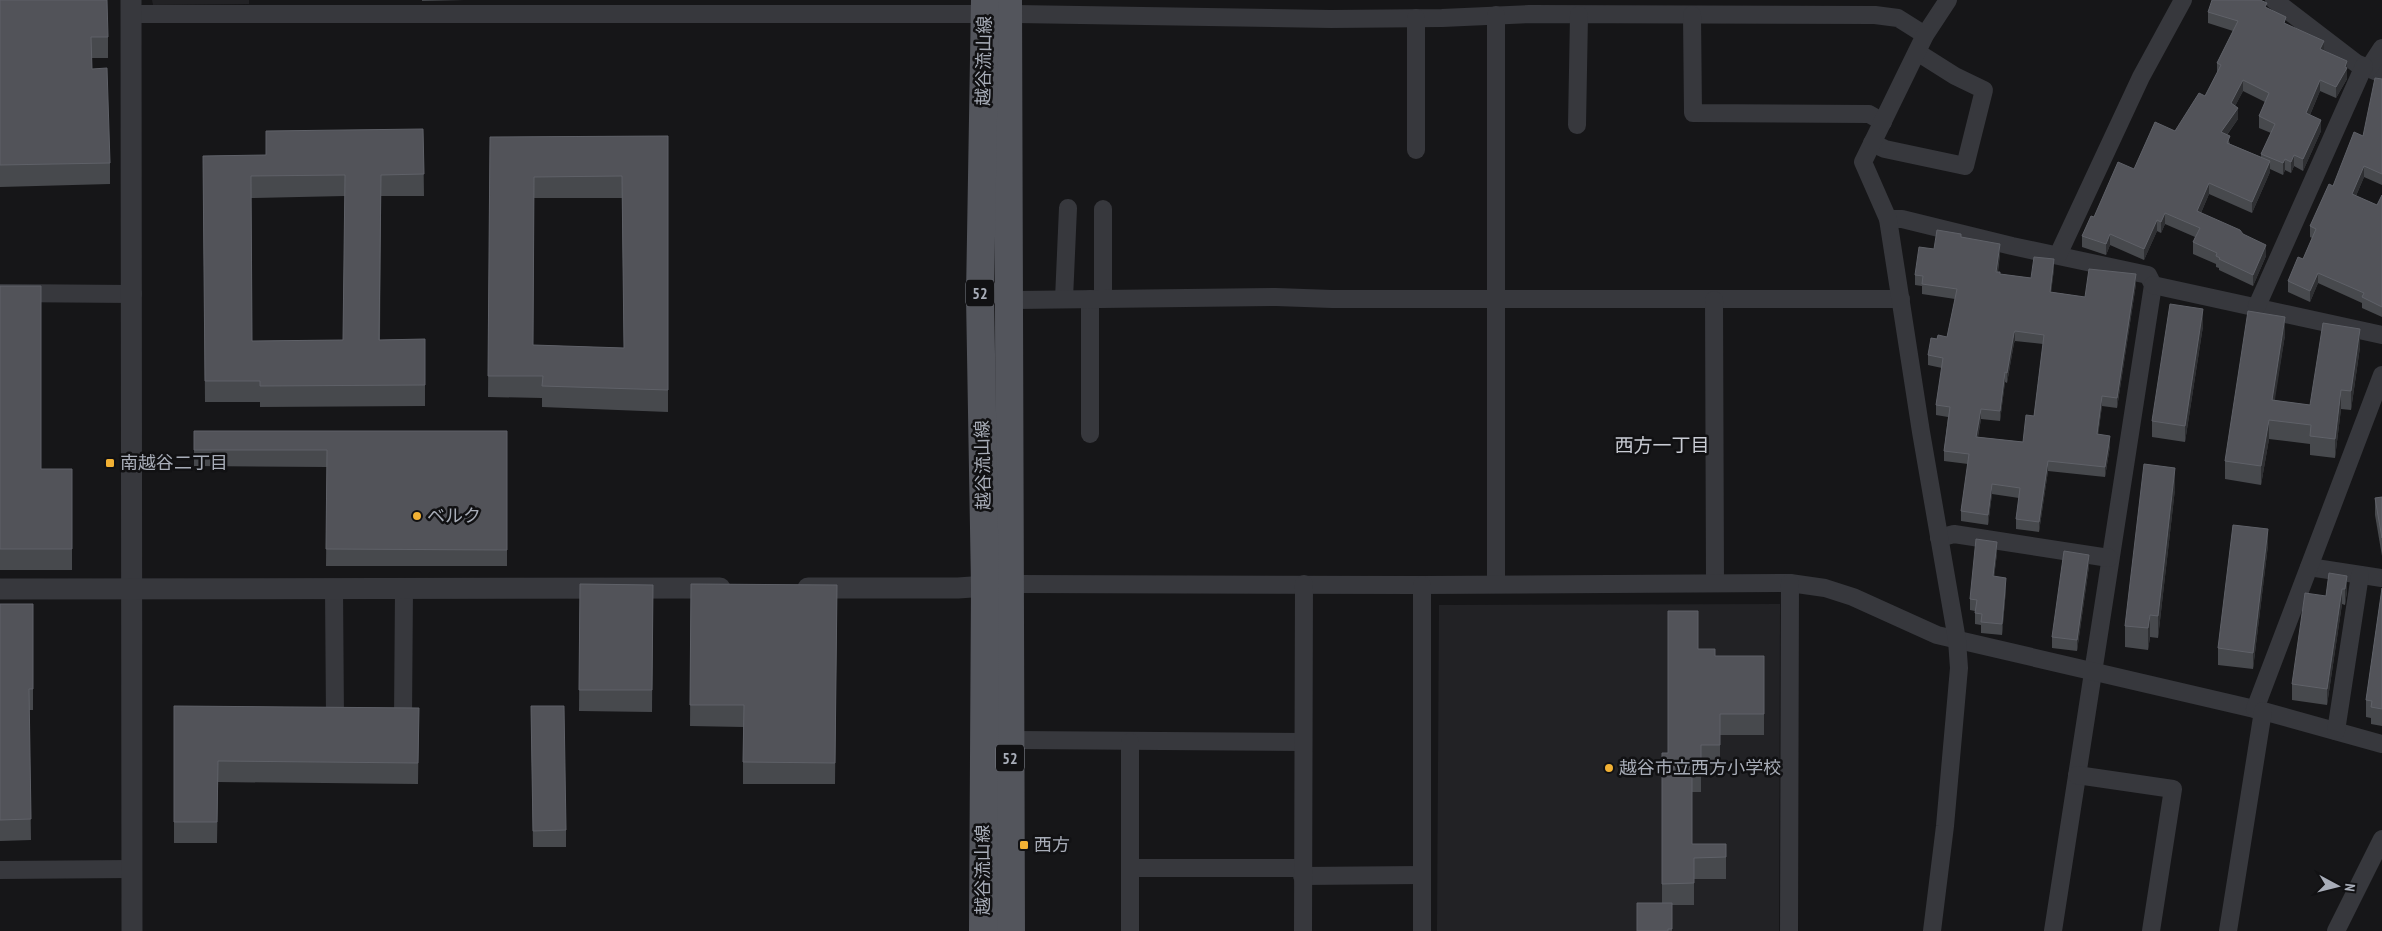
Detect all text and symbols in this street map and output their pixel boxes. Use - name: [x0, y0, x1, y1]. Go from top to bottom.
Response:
- street label: 越谷流山線: [971, 16, 996, 106]
- road number: 52: [966, 280, 994, 306]
- street label: 越谷流山線: [970, 420, 995, 510]
- district label: 西方一丁目: [1614, 433, 1710, 457]
- place label: 南越谷二丁目: [120, 451, 228, 474]
- marker: 南越谷二丁目: [104, 457, 116, 469]
- place label: ベルク: [427, 504, 481, 527]
- marker: ベルク: [411, 510, 423, 522]
- road number: 52: [996, 744, 1024, 771]
- place label: 越谷市立西方小学校: [1619, 756, 1781, 779]
- marker: 越谷市立西方小学校: [1603, 762, 1615, 774]
- street label: 越谷流山線: [971, 825, 994, 915]
- place label: 西方: [1034, 833, 1070, 856]
- marker: 西方: [1018, 839, 1030, 851]
- north arrow: [2312, 861, 2362, 911]
- text: N: [2341, 883, 2359, 892]

